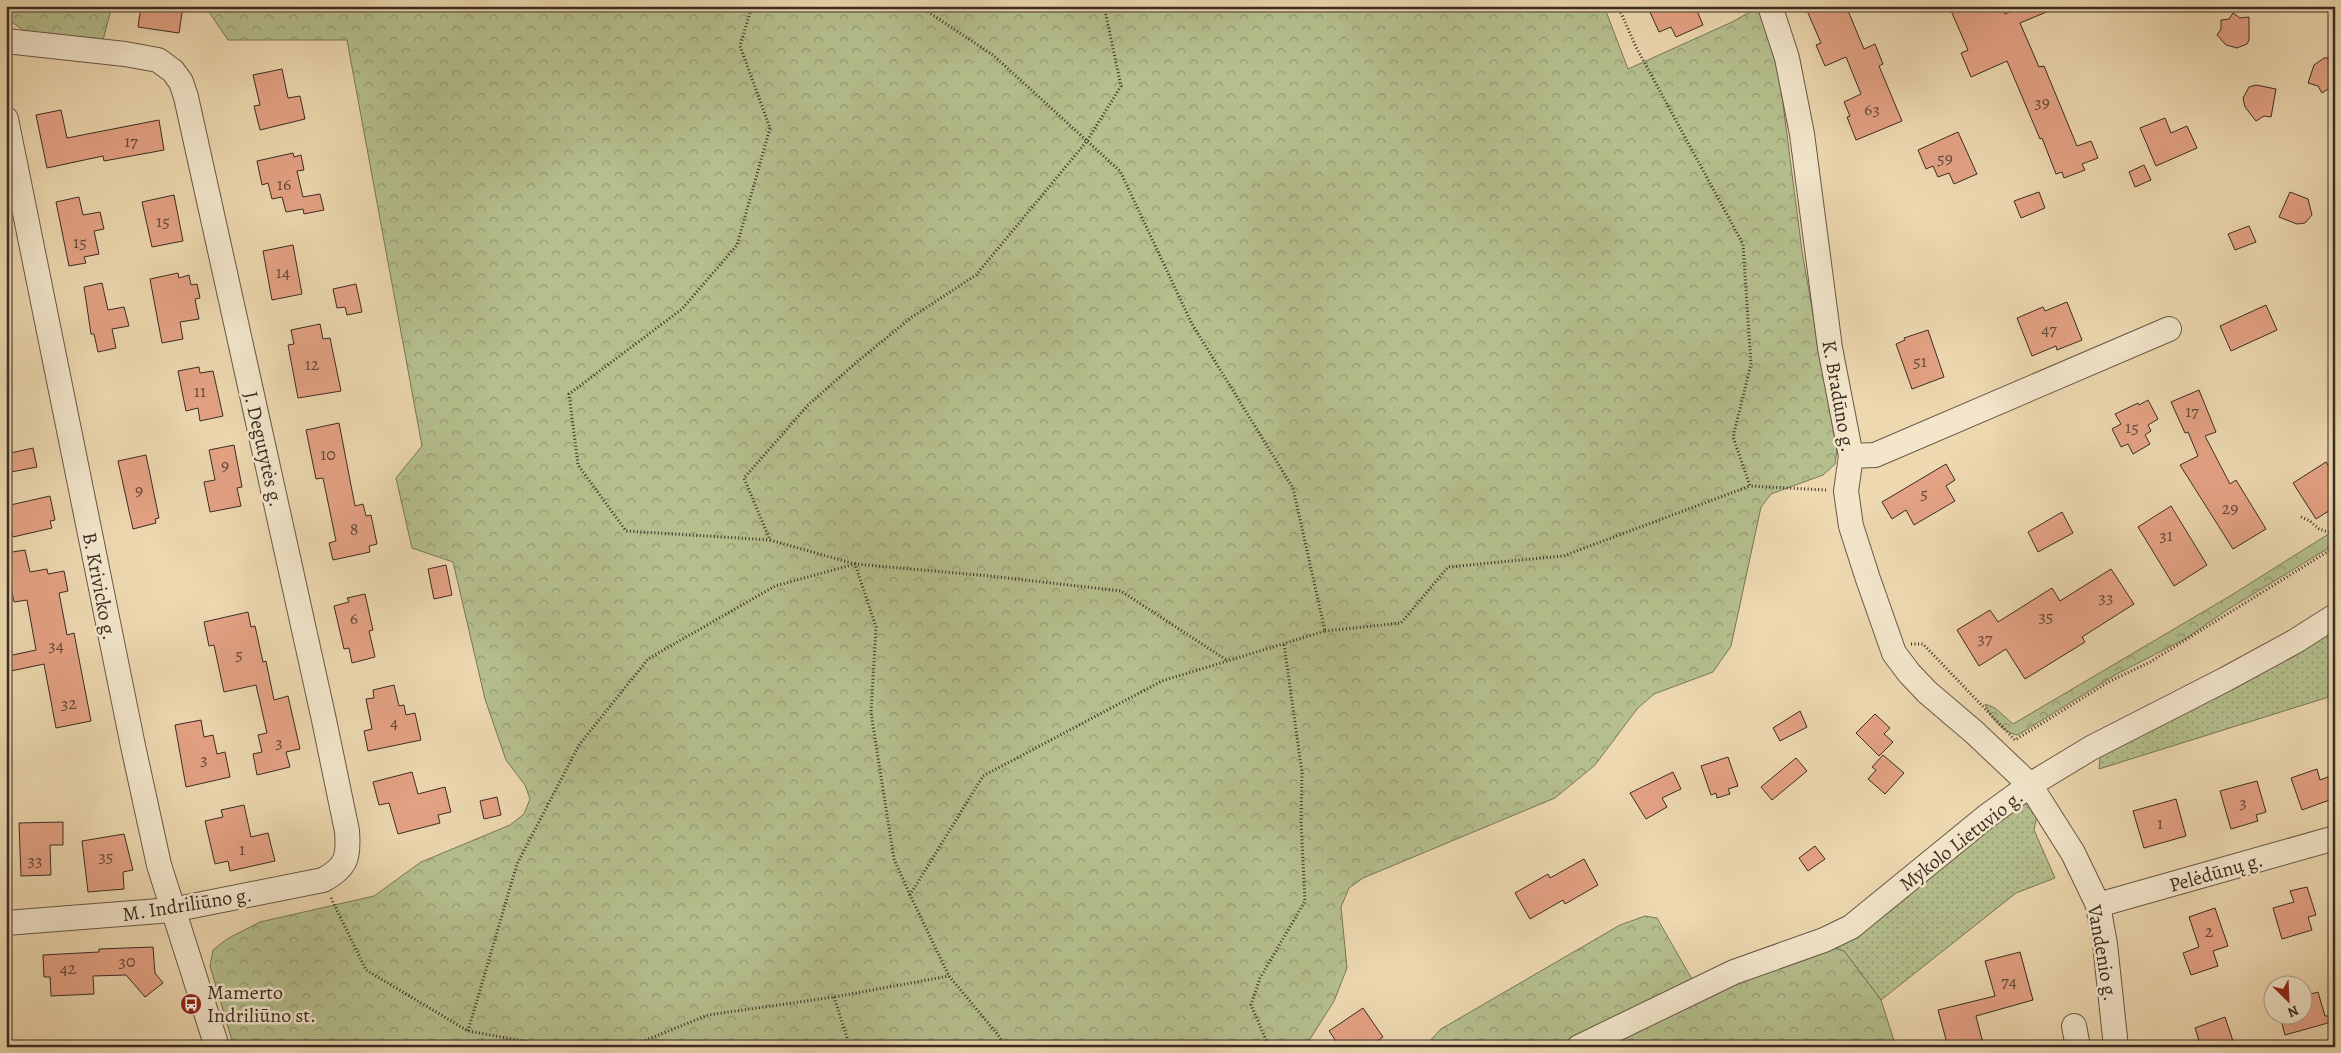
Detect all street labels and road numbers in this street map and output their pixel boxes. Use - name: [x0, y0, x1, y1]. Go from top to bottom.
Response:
- street label: K. Bradūno g.: [1815, 338, 1862, 454]
- street label: J. Degutytės g.: [237, 389, 290, 510]
- street label: B. Krivicko g.: [76, 530, 123, 642]
- street label: Mykolo Lietuvio g.: [1894, 783, 2029, 897]
- street label: Pelėdūnų g.: [2166, 846, 2266, 899]
- street label: M. Indriliūno g.: [120, 881, 254, 928]
- street label: Vandenio g.: [2081, 902, 2124, 1003]

